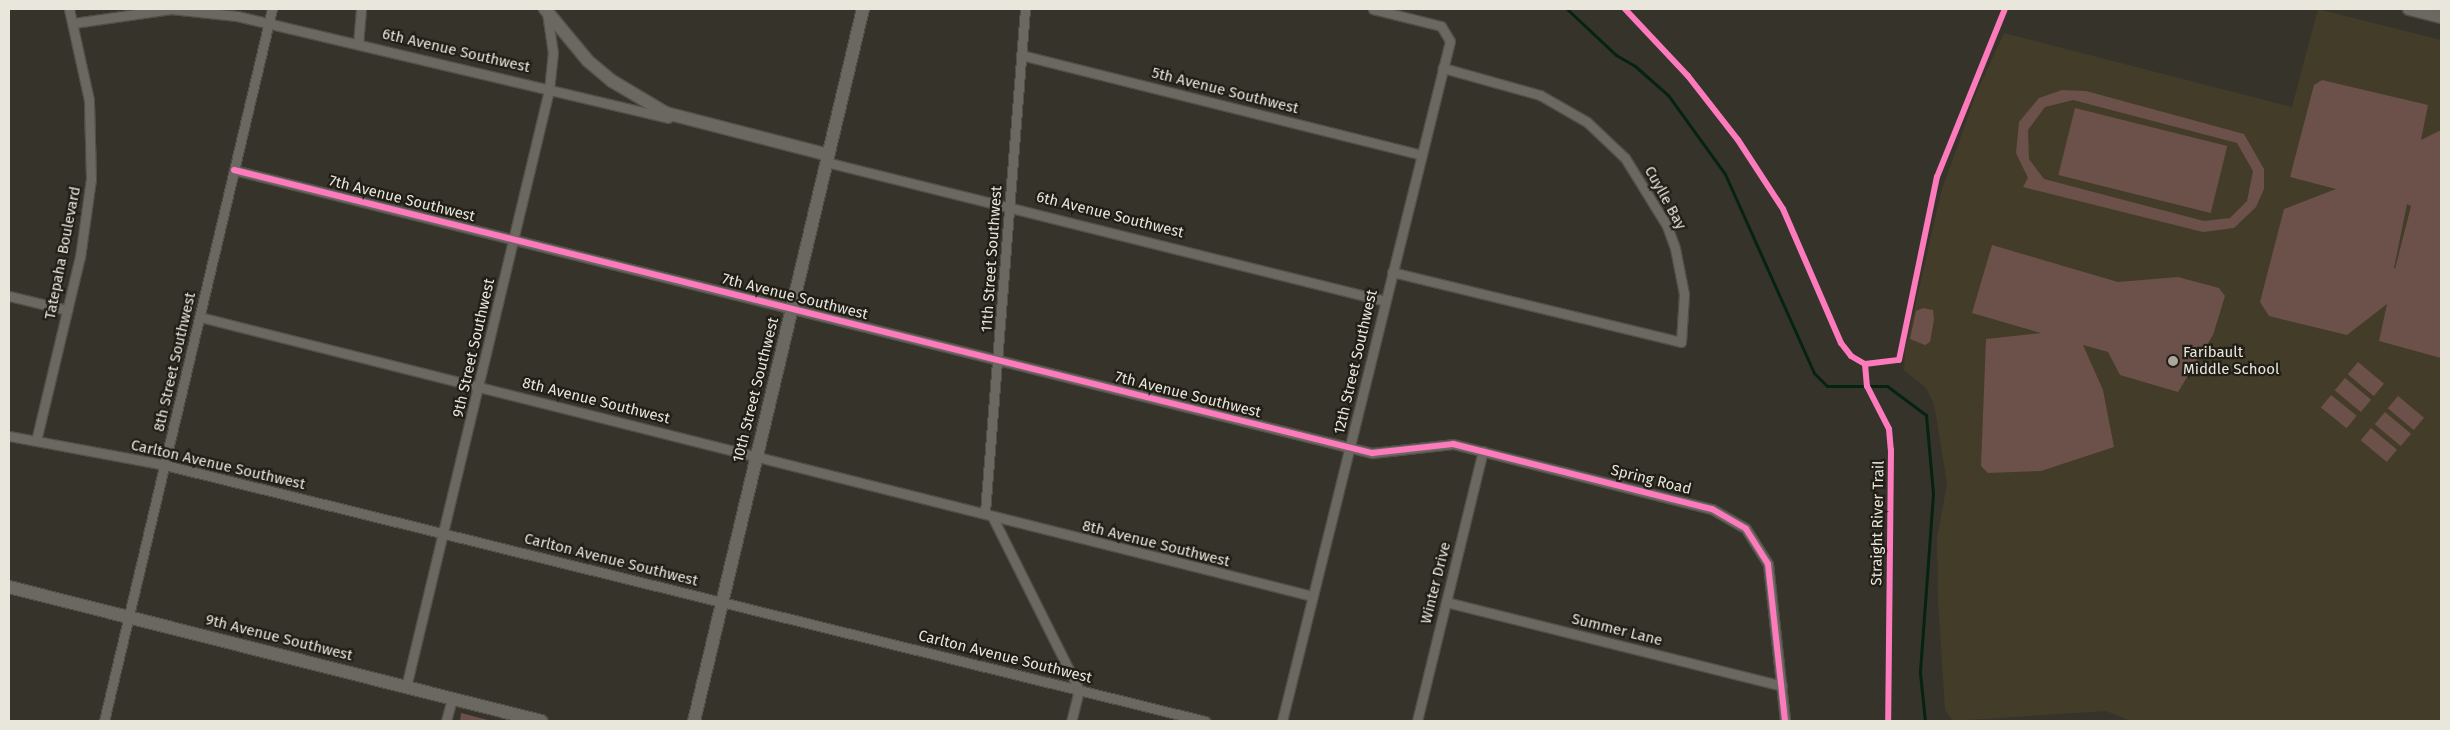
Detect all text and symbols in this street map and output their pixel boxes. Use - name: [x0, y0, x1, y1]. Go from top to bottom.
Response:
- street label: 6th Avenue Southwest: [380, 25, 532, 77]
- street label: 5th Avenue Southwest: [1150, 64, 1300, 118]
- street label: Cuylle Bay: [1640, 163, 1690, 233]
- street label: 7th Avenue Southwest: [327, 172, 477, 226]
- street label: Tatepaha Boulevard: [41, 185, 85, 321]
- street label: 11th Street Southwest: [978, 185, 1006, 333]
- street label: 6th Avenue Southwest: [1034, 188, 1186, 242]
- street label: 7th Avenue Southwest: [720, 270, 870, 324]
- street label: 9th Street Southwest: [449, 277, 499, 419]
- street label: 12th Street Southwest: [1331, 288, 1381, 436]
- street label: 8th Street Southwest: [150, 291, 200, 433]
- street label: 10th Street Southwest: [729, 316, 783, 464]
- place label: Faribault Middle School: [2183, 343, 2279, 378]
- marker: Faribault Middle School: [2167, 355, 2179, 367]
- street label: 7th Avenue Southwest: [1113, 368, 1263, 422]
- street label: 8th Avenue Southwest: [520, 374, 672, 428]
- street label: Carlton Avenue Southwest: [129, 436, 307, 494]
- street label: Straight River Trail: [1868, 460, 1888, 586]
- street label: Spring Road: [1609, 461, 1693, 499]
- street label: 8th Avenue Southwest: [1080, 517, 1232, 571]
- street label: Carlton Avenue Southwest: [522, 530, 700, 590]
- street label: Winter Drive: [1417, 540, 1455, 626]
- street label: Summer Lane: [1570, 610, 1664, 650]
- street label: 9th Avenue Southwest: [204, 611, 354, 665]
- street label: Carlton Avenue Southwest: [916, 627, 1094, 687]

